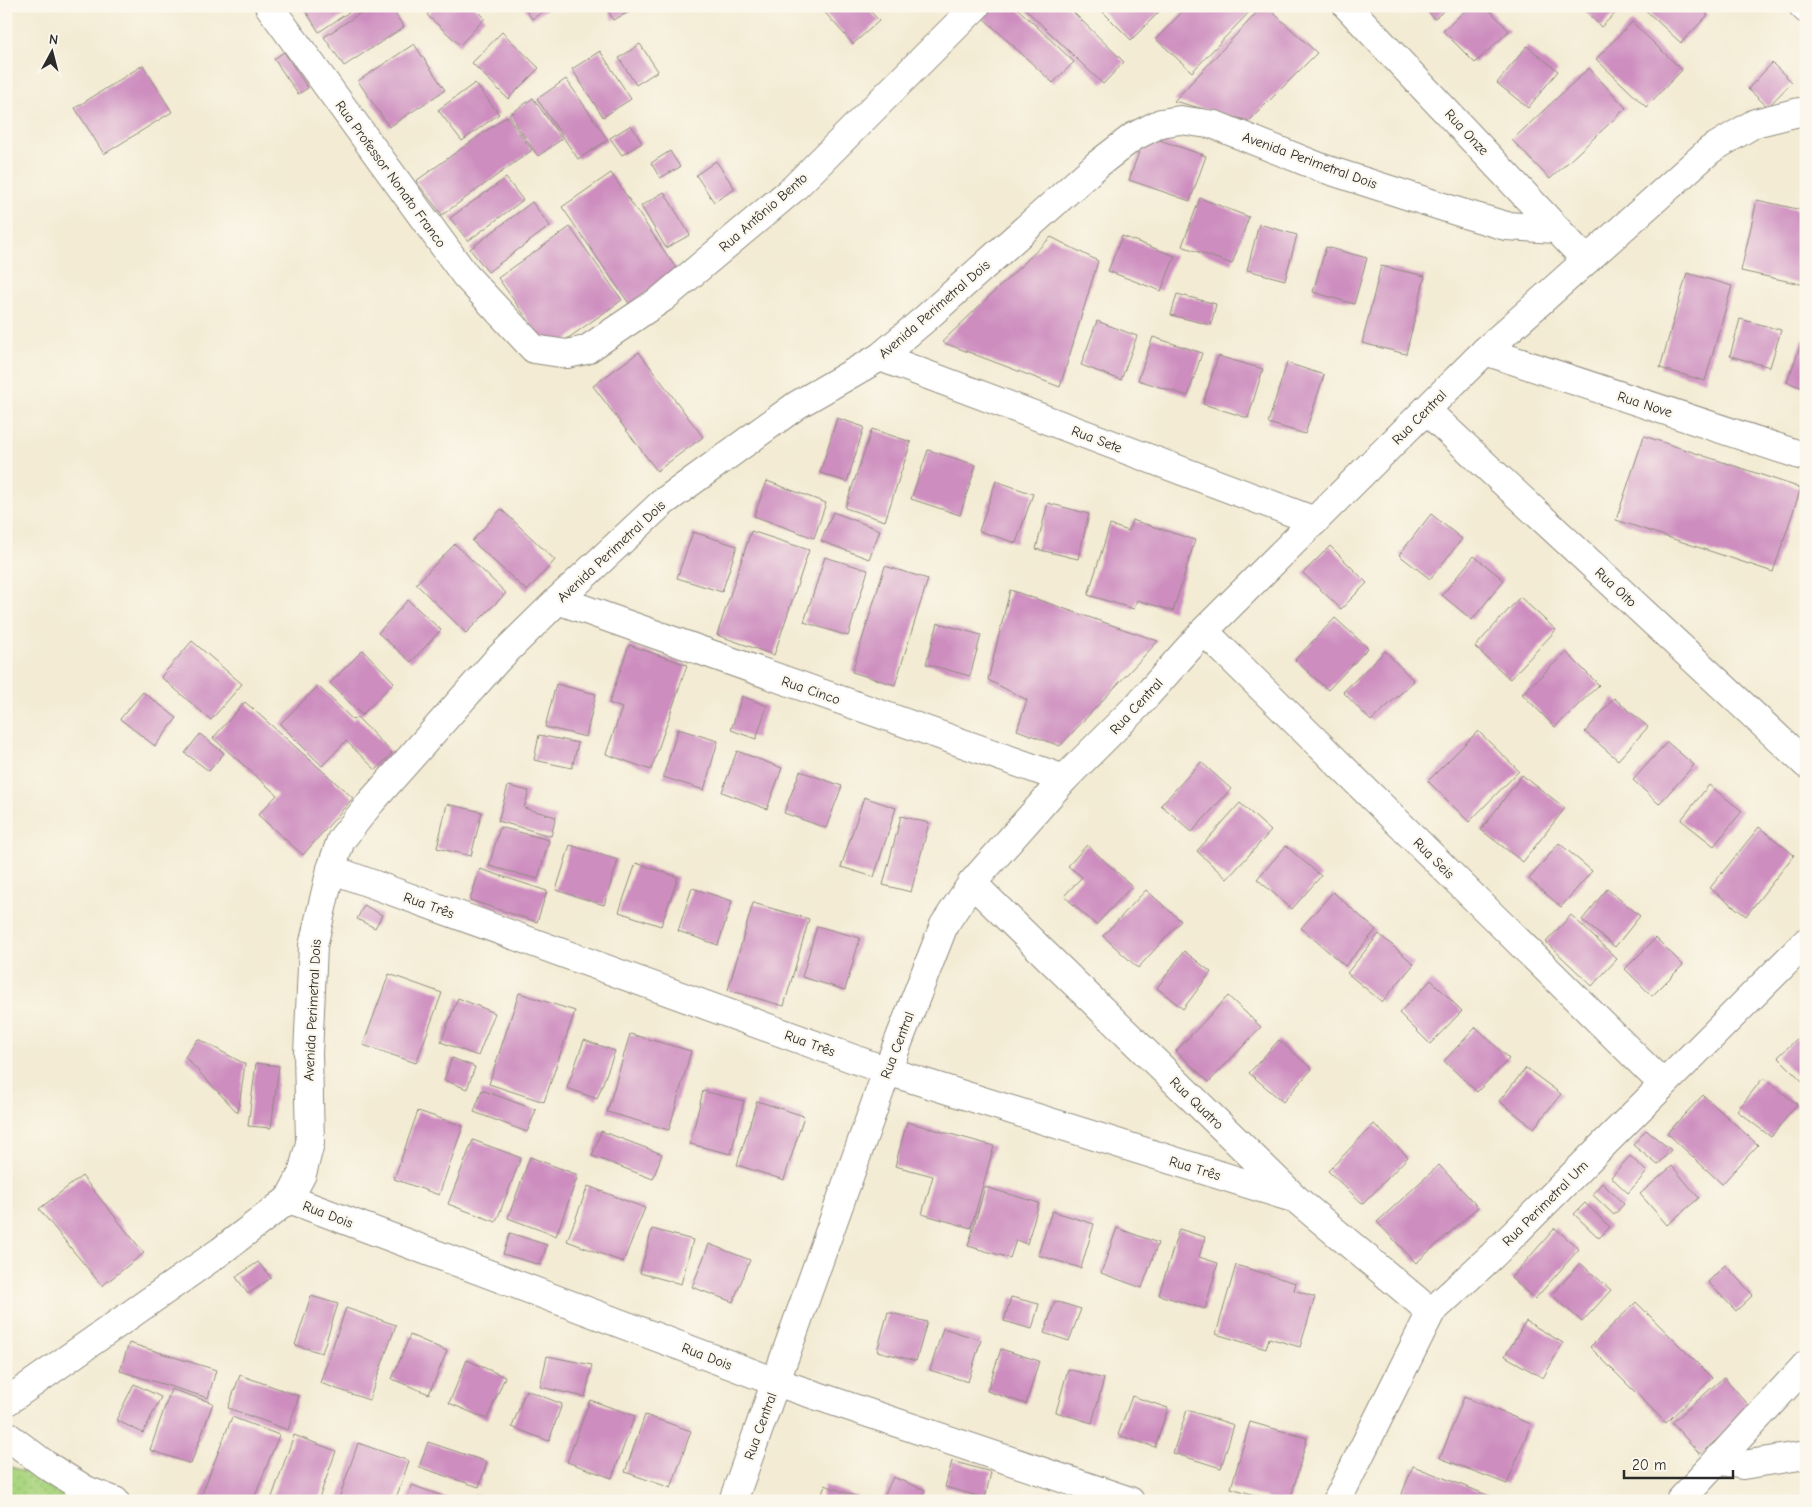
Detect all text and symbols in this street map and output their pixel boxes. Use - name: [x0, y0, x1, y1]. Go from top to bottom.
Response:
- north arrow: [28, 28, 78, 78]
- text: N: [48, 31, 59, 49]
- street label: Rua Professor Nonato Franco: [332, 97, 450, 251]
- street label: Rua Onze: [1441, 106, 1492, 159]
- street label: Avenida Perimetral Dois: [1240, 128, 1380, 193]
- street label: Rua Antônio Bento: [716, 169, 811, 255]
- street label: Avenida Perimetral Dois: [875, 256, 994, 362]
- street label: Rua Central: [1388, 386, 1450, 448]
- street label: Rua Nove: [1615, 388, 1674, 421]
- street label: Rua Sete: [1069, 422, 1124, 457]
- street label: Avenida Perimetral Dois: [554, 497, 669, 606]
- street label: Rua Oito: [1591, 564, 1640, 611]
- street label: Rua Cinco: [779, 672, 842, 708]
- street label: Rua Central: [1106, 675, 1167, 738]
- street label: Rua Seis: [1410, 834, 1458, 883]
- street label: Rua Três: [401, 888, 457, 923]
- street label: Avenida Perimetral Dois: [300, 938, 325, 1081]
- street label: Rua Central: [877, 1009, 918, 1081]
- street label: Rua Três: [782, 1026, 838, 1061]
- street label: Rua Quatro: [1166, 1073, 1227, 1133]
- street label: Rua Três: [1167, 1153, 1223, 1184]
- street label: Rua Perimetral Um: [1499, 1157, 1592, 1250]
- street label: Rua Dois: [300, 1197, 356, 1232]
- street label: Rua Dois: [679, 1339, 735, 1374]
- street label: Rua Central: [740, 1390, 780, 1462]
- scale bar: [1624, 1447, 1733, 1479]
- text: 20 m: [1632, 1456, 1666, 1474]

